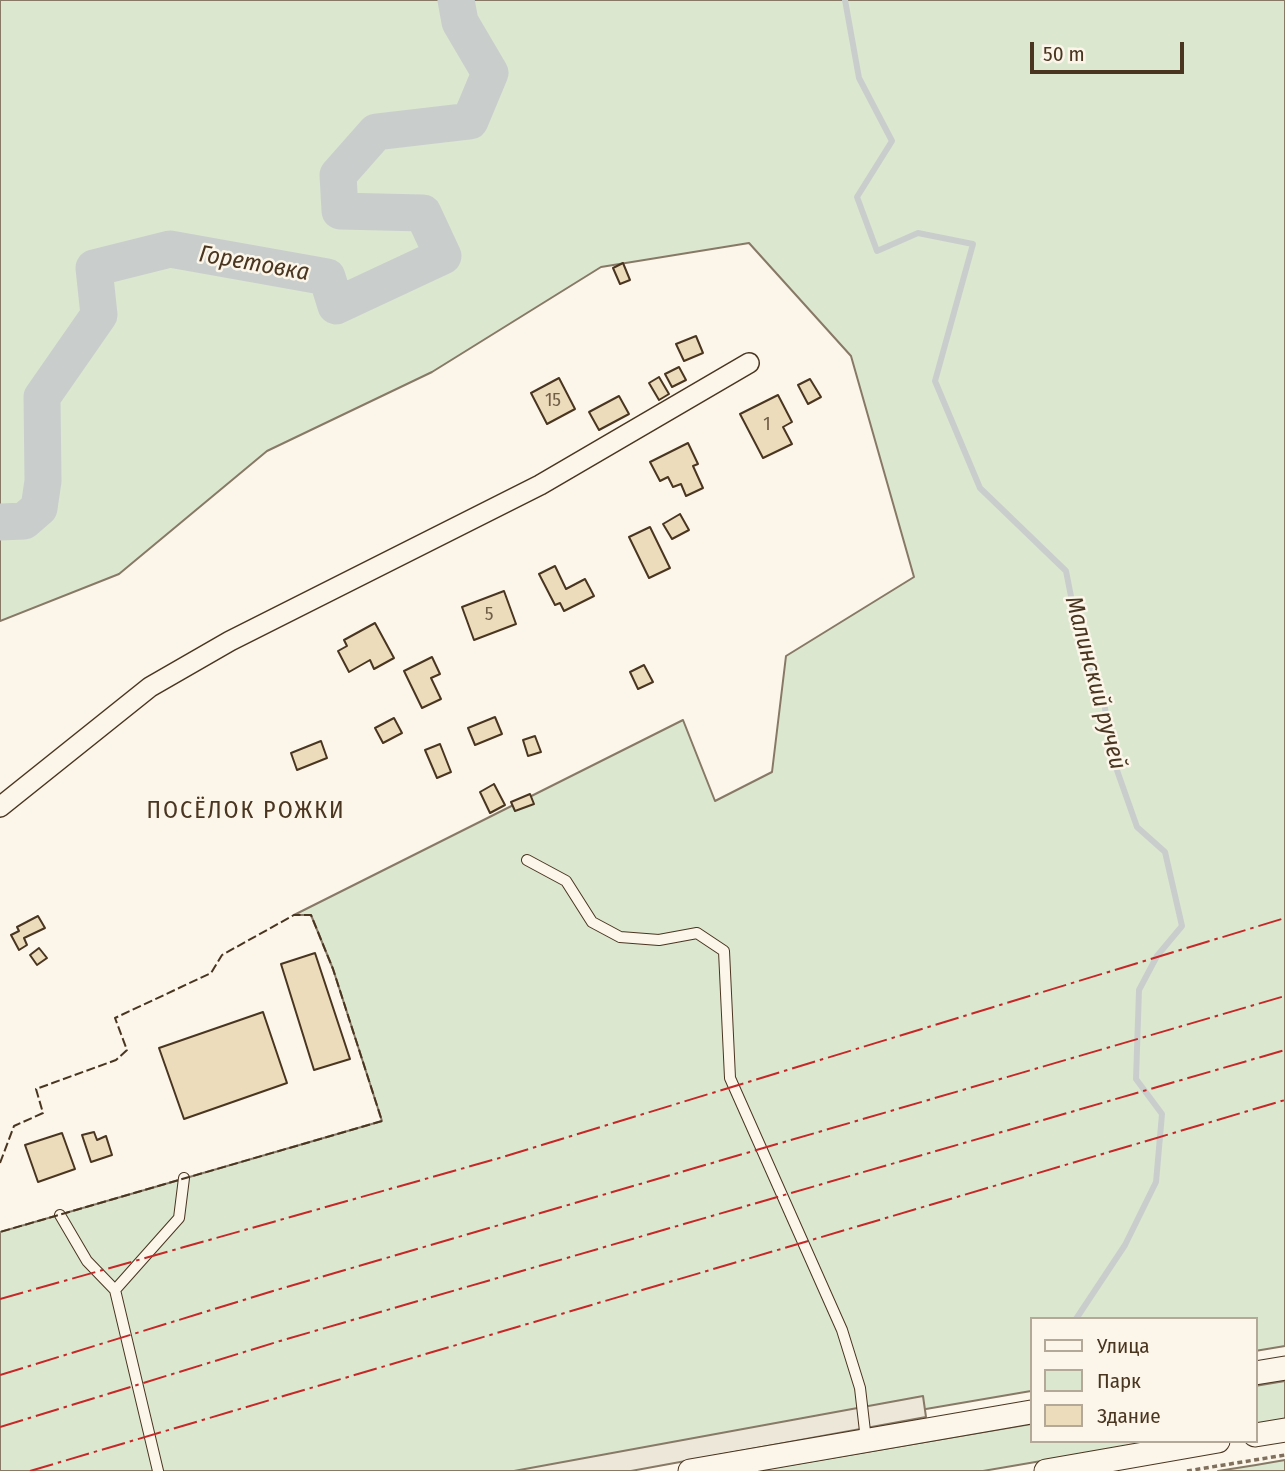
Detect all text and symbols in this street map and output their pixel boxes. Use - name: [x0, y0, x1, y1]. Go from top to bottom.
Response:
- scale bar: [1033, 28, 1187, 72]
- text: 50 m: [1043, 41, 1085, 67]
- water label: Горетовка: [197, 240, 311, 288]
- house number: 15: [545, 390, 561, 412]
- house number: 1: [763, 414, 771, 436]
- water label: Малинский ручей: [1058, 593, 1132, 773]
- house number: 5: [485, 604, 493, 626]
- district label: ПОСЁЛОК РОЖКИ: [148, 797, 344, 825]
- legend: [1030, 1317, 1257, 1443]
- text: Улица: [1097, 1333, 1150, 1359]
- text: Парк: [1097, 1368, 1141, 1394]
- text: Здание: [1097, 1403, 1161, 1429]

